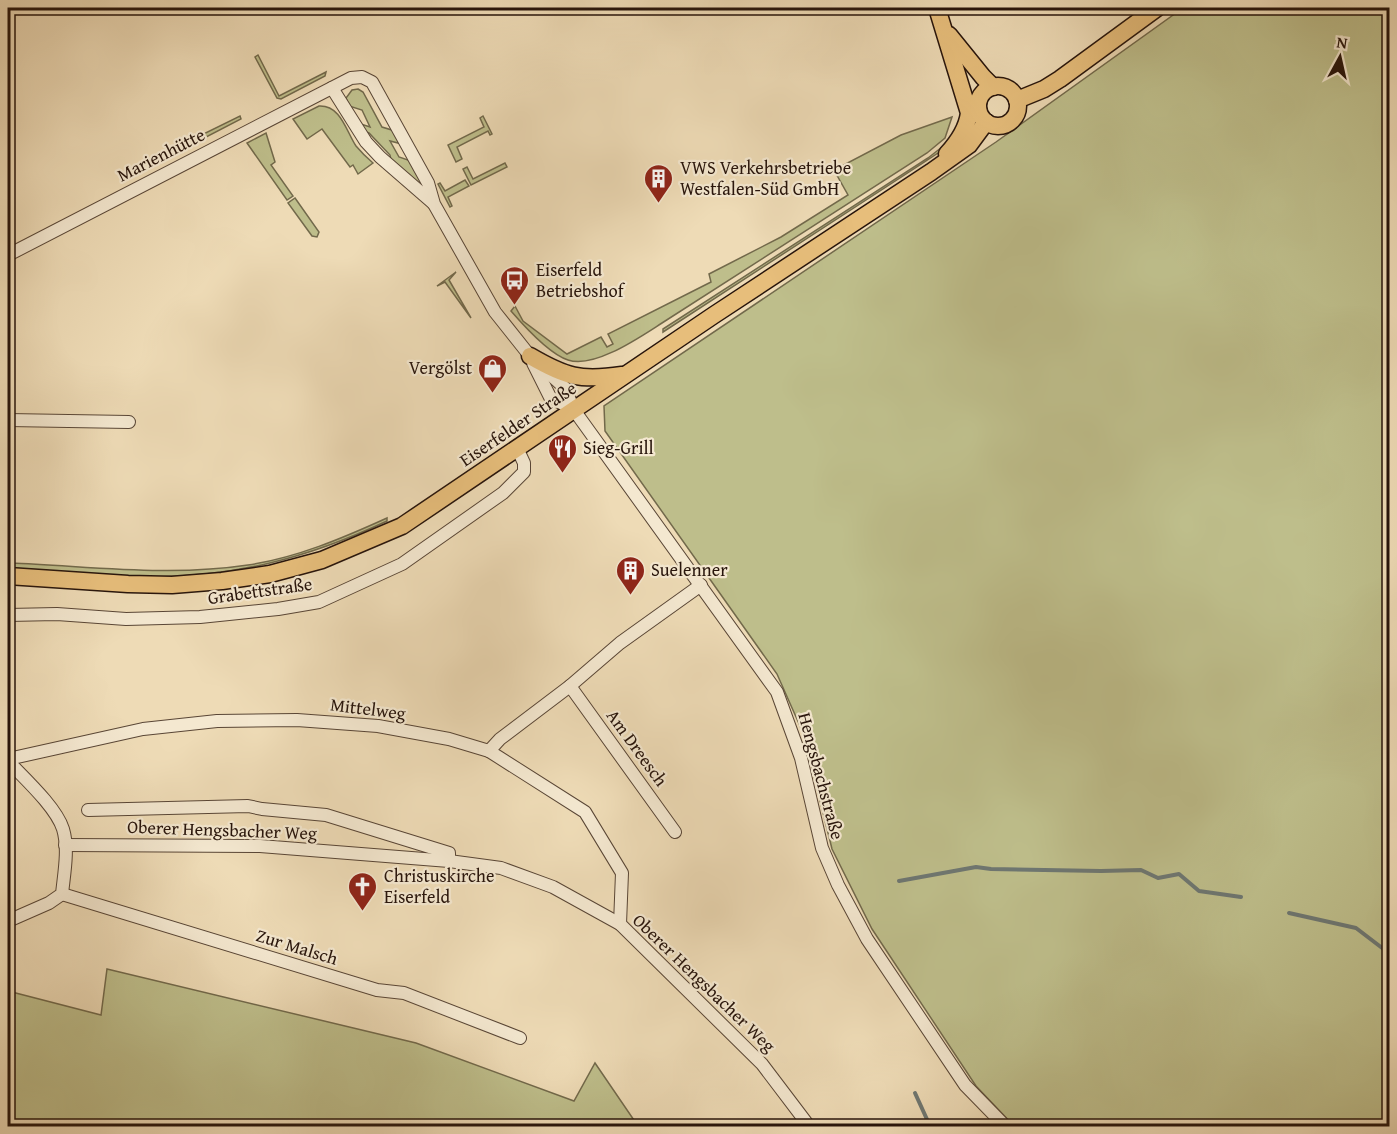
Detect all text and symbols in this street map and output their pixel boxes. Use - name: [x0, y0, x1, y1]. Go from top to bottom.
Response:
- north arrow: [1310, 27, 1370, 87]
- text: N: [1335, 30, 1349, 55]
- street label: Marienhütte: [112, 121, 209, 188]
- place label: VWS Verkehrsbetriebe Westfalen-Süd GmbH: [680, 154, 851, 202]
- building icon: VWS Verkehrsbetriebe Westfalen-Süd GmbH: [643, 162, 675, 204]
- place label: Eiserfeld Betriebshof: [536, 256, 626, 304]
- bus stop icon: Eiserfeld Betriebshof: [499, 264, 531, 306]
- shop icon: Vergölst: [477, 352, 509, 394]
- place label: Vergölst: [409, 354, 473, 381]
- street label: Eiserfelder Straße: [454, 374, 582, 473]
- restaurant icon: Sieg-Grill: [546, 432, 578, 474]
- place label: Sieg-Grill: [583, 434, 654, 461]
- building icon: Suelenner: [614, 554, 646, 596]
- place label: Suelenner: [651, 556, 728, 583]
- street label: Grabettstraße: [206, 570, 314, 611]
- street label: Mittelweg: [329, 690, 407, 727]
- street label: Am Dreesch: [600, 704, 675, 792]
- street label: Hengsbachstraße: [792, 709, 851, 842]
- street label: Oberer Hengsbacher Weg: [127, 813, 317, 846]
- place label: Christuskirche Eiserfeld: [384, 862, 494, 910]
- church icon: Christuskirche Eiserfeld: [347, 870, 379, 912]
- street label: Oberer Hengsbacher Weg: [627, 907, 782, 1058]
- street label: Zur Malsch: [253, 921, 341, 972]

